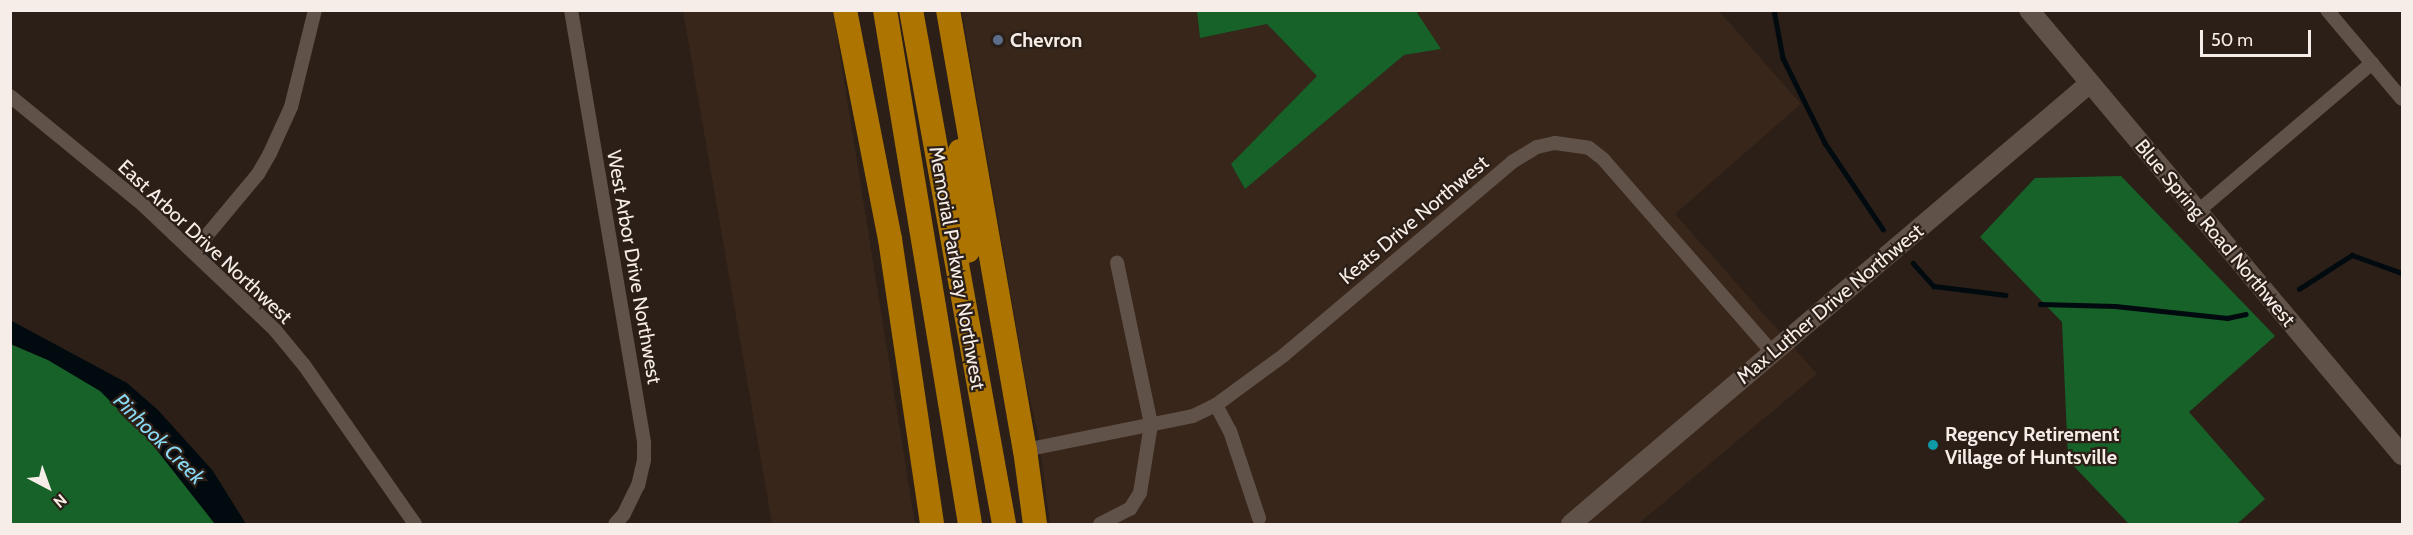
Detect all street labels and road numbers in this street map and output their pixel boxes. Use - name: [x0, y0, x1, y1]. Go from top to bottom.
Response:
- street label: Blue Spring Road Northwest: [2130, 135, 2300, 331]
- street label: Memorial Parkway Northwest: [924, 144, 990, 392]
- street label: West Arbor Drive Northwest: [602, 148, 666, 386]
- street label: Keats Drive Northwest: [1335, 151, 1493, 289]
- street label: East Arbor Drive Northwest: [113, 155, 297, 329]
- street label: Max Luther Drive Northwest: [1732, 219, 1928, 389]

